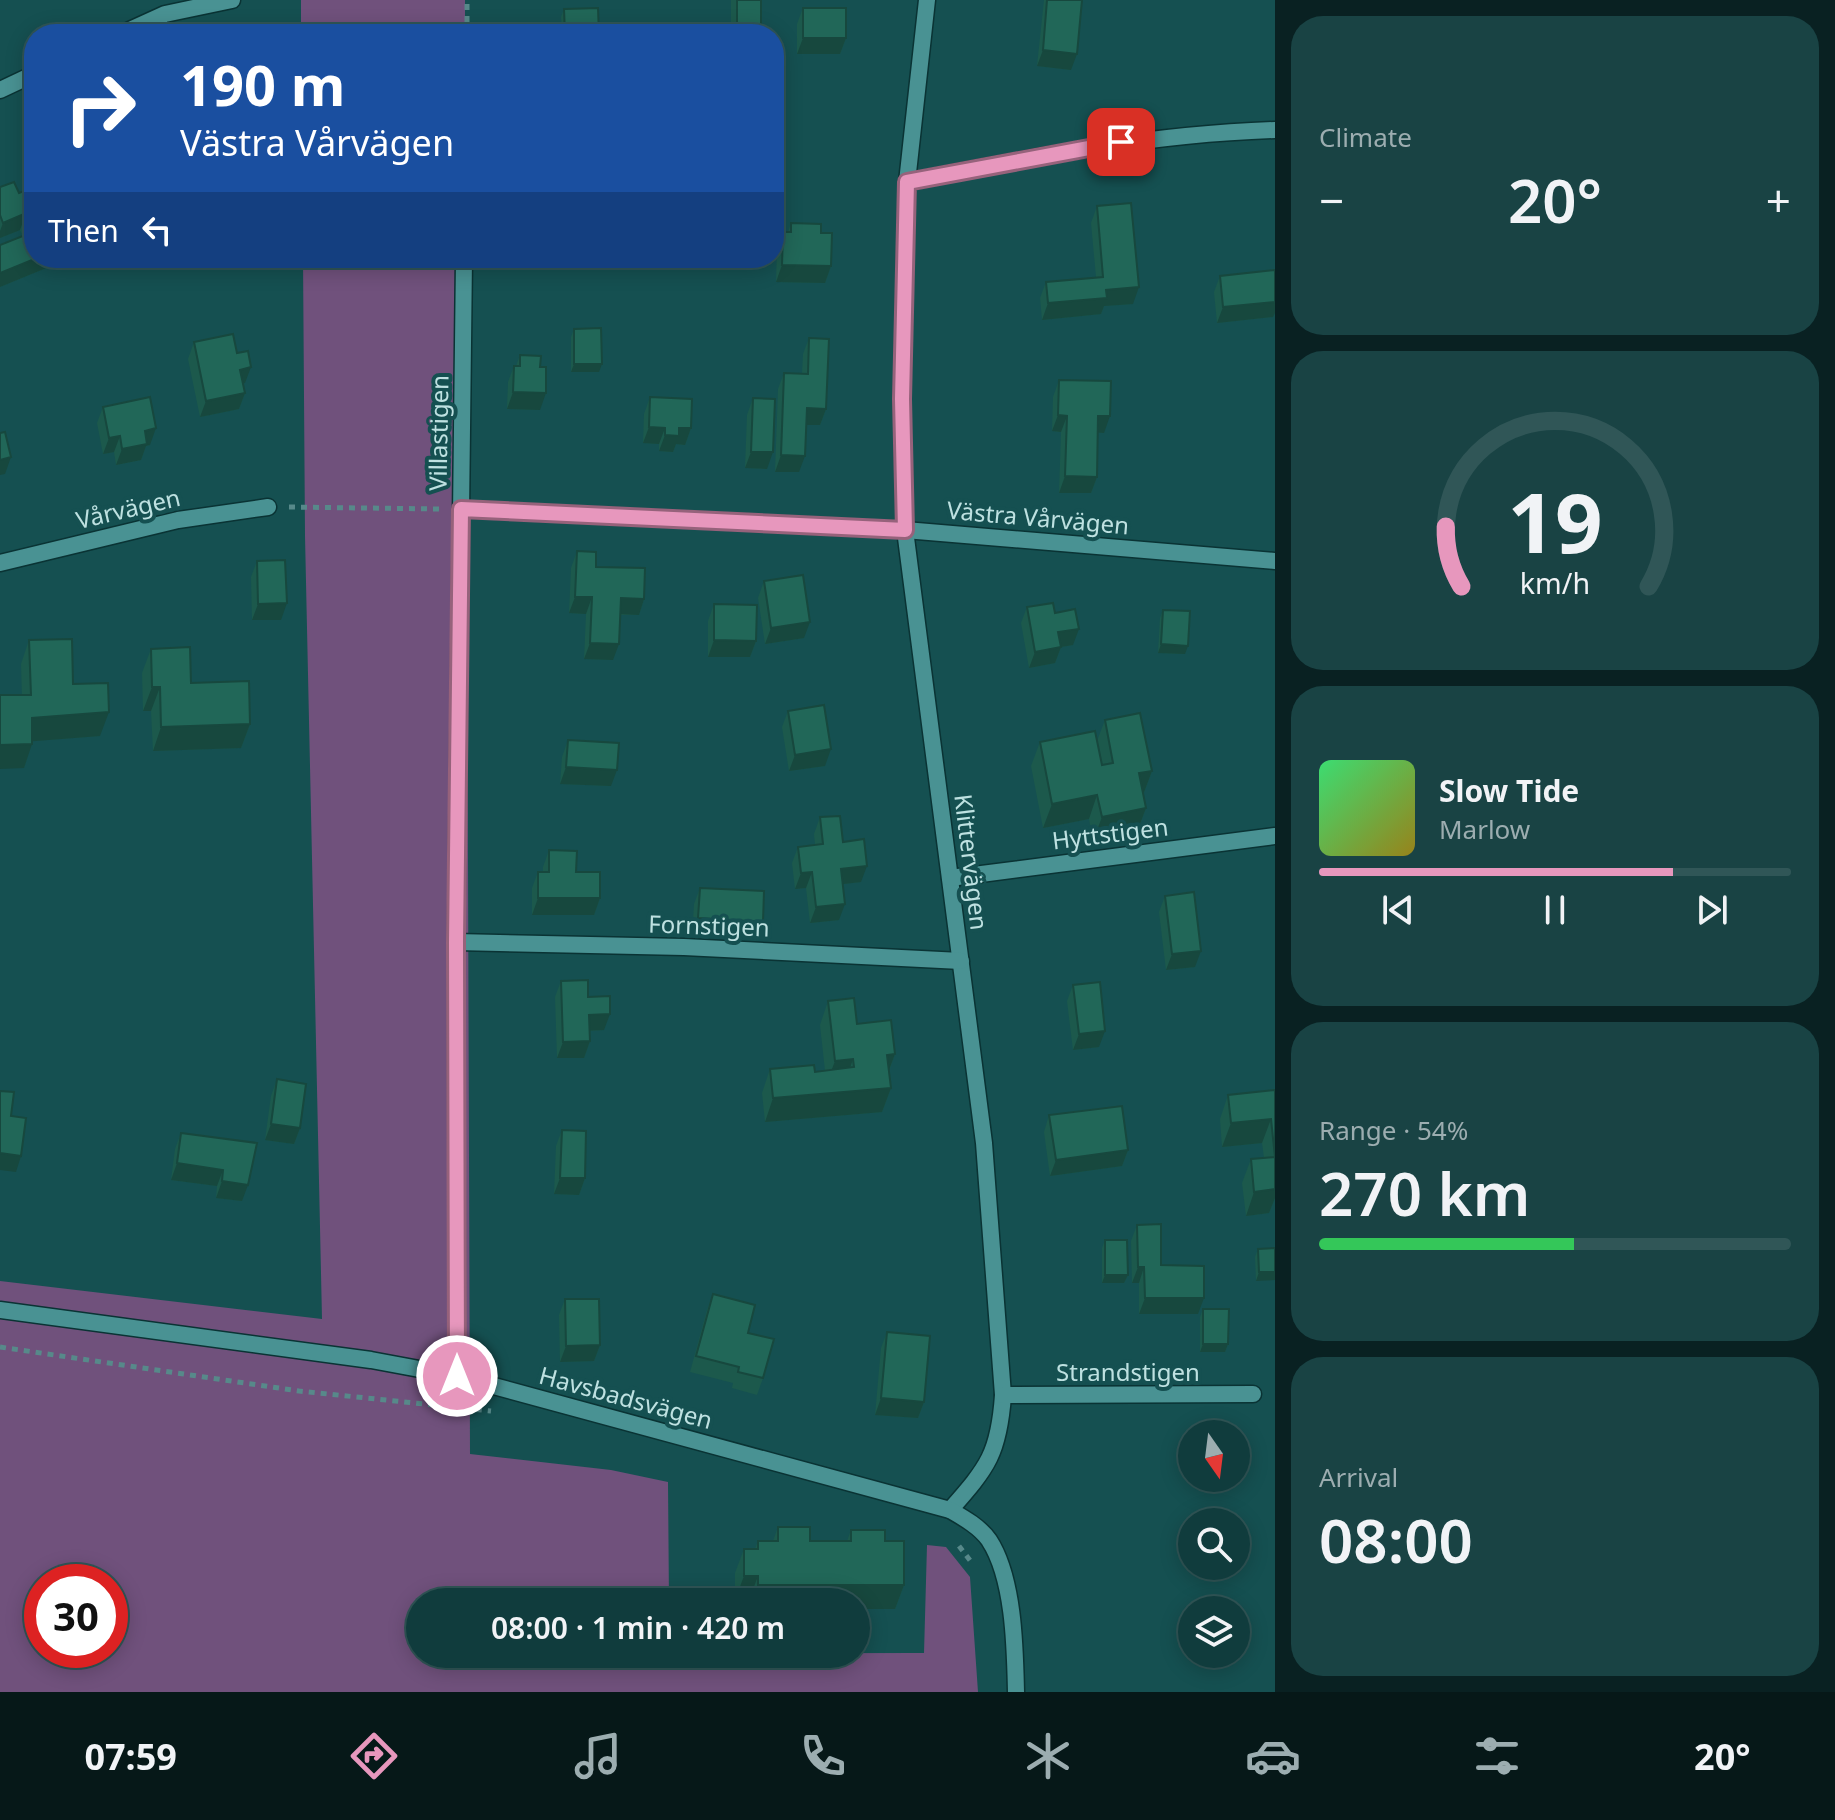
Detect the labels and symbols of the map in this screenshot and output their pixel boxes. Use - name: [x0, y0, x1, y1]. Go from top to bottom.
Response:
- pin: [1087, 108, 1155, 176]
- street label: Villastigen: [420, 375, 456, 491]
- street label: Vårvägen: [73, 480, 183, 536]
- street label: Västra Vårvägen: [946, 493, 1130, 541]
- street label: Klittervägen: [947, 792, 997, 932]
- street label: Hyttstigen: [1050, 810, 1170, 856]
- street label: Fornstigen: [648, 906, 770, 944]
- position arrow: [415, 1334, 499, 1418]
- street label: Strandstigen: [1056, 1355, 1200, 1388]
- street label: Havsbadsvägen: [536, 1358, 716, 1436]
- north arrow: [1178, 1420, 1250, 1492]
- speed limit sign: 30: [24, 1564, 128, 1668]

